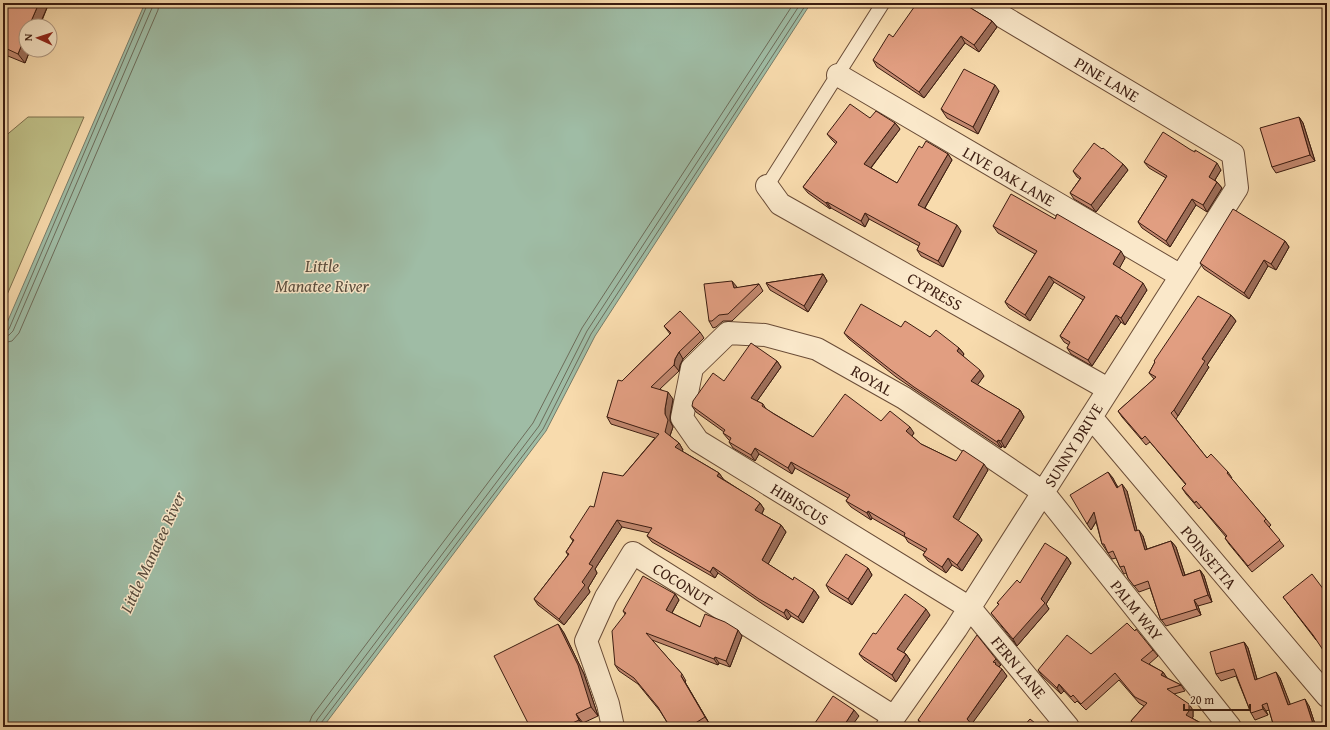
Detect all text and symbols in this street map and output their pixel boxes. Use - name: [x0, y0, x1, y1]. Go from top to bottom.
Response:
- north arrow: [18, 18, 58, 58]
- text: N: [20, 33, 36, 42]
- street label: PINE LANE: [1070, 50, 1144, 108]
- street label: LIVE OAK LANE: [958, 140, 1060, 212]
- water label: Little Manatee River: [275, 253, 370, 298]
- street label: CYPRESS: [903, 266, 967, 316]
- street label: ROYAL: [847, 359, 897, 402]
- street label: SUNNY DRIVE: [1038, 398, 1108, 492]
- street label: HIBISCUS: [766, 477, 834, 531]
- water label: Little Manatee River: [113, 487, 191, 618]
- street label: POINSETTA: [1175, 520, 1243, 594]
- street label: COCONUT: [648, 556, 718, 612]
- street label: PALM WAY: [1105, 574, 1169, 646]
- street label: FERN LANE: [986, 631, 1052, 703]
- scale bar: [1184, 686, 1250, 712]
- text: 20 m: [1190, 691, 1214, 708]

